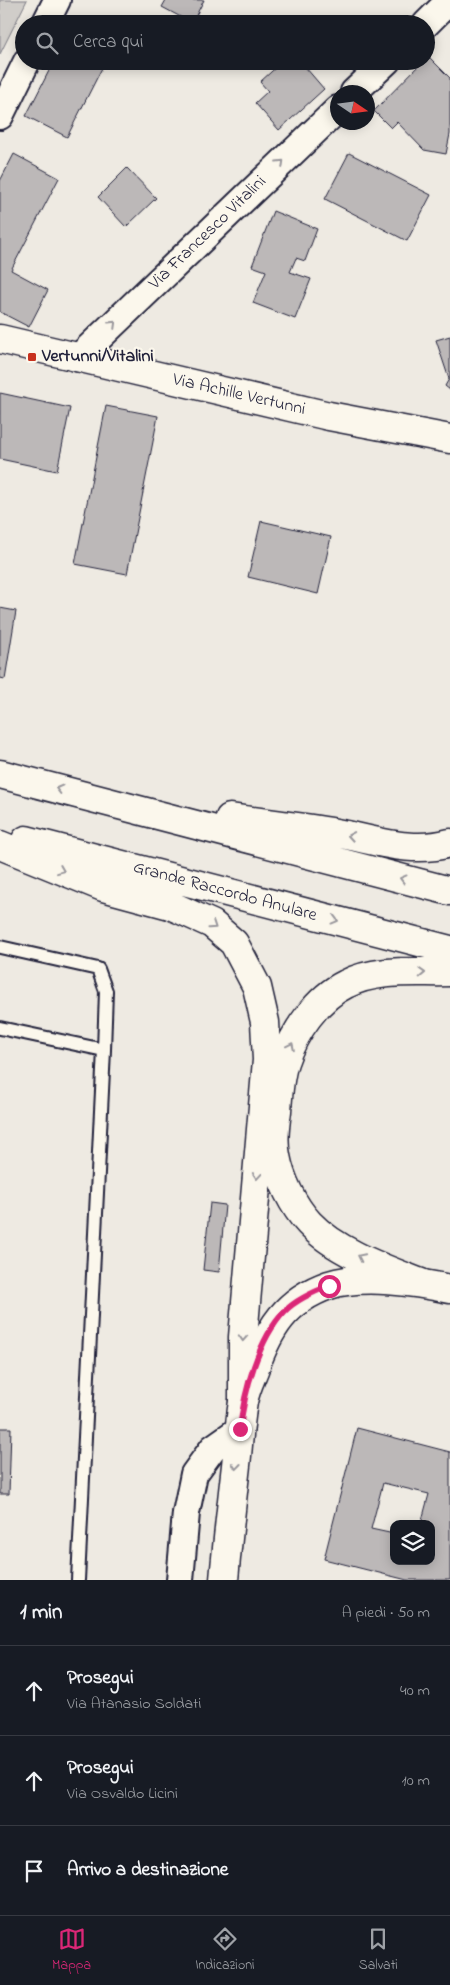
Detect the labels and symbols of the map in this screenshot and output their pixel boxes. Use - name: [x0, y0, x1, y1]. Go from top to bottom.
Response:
- north arrow: [330, 85, 375, 130]
- one-way arrow: [275, 160, 284, 169]
- street label: Via Francesco Vitalini: [142, 170, 273, 297]
- one-way arrow: [107, 321, 116, 330]
- place label: Vertunni/Vitalini: [41, 344, 154, 370]
- marker: Vertunni/Vitalini: [26, 351, 38, 363]
- street label: Via Achille Vertunni: [169, 367, 308, 423]
- one-way arrow: [55, 784, 64, 795]
- one-way arrow: [346, 831, 355, 841]
- street label: Grande Raccordo Anulare: [130, 855, 321, 929]
- one-way arrow: [56, 864, 65, 874]
- one-way arrow: [399, 874, 407, 884]
- one-way arrow: [331, 915, 339, 925]
- one-way arrow: [207, 920, 217, 929]
- one-way arrow: [418, 967, 426, 978]
- one-way arrow: [285, 1042, 295, 1051]
- one-way arrow: [252, 1173, 263, 1181]
- one-way arrow: [357, 1253, 366, 1263]
- route start: [318, 1275, 341, 1298]
- one-way arrow: [237, 1334, 248, 1342]
- route end: [229, 1418, 252, 1441]
- one-way arrow: [231, 1462, 242, 1470]

